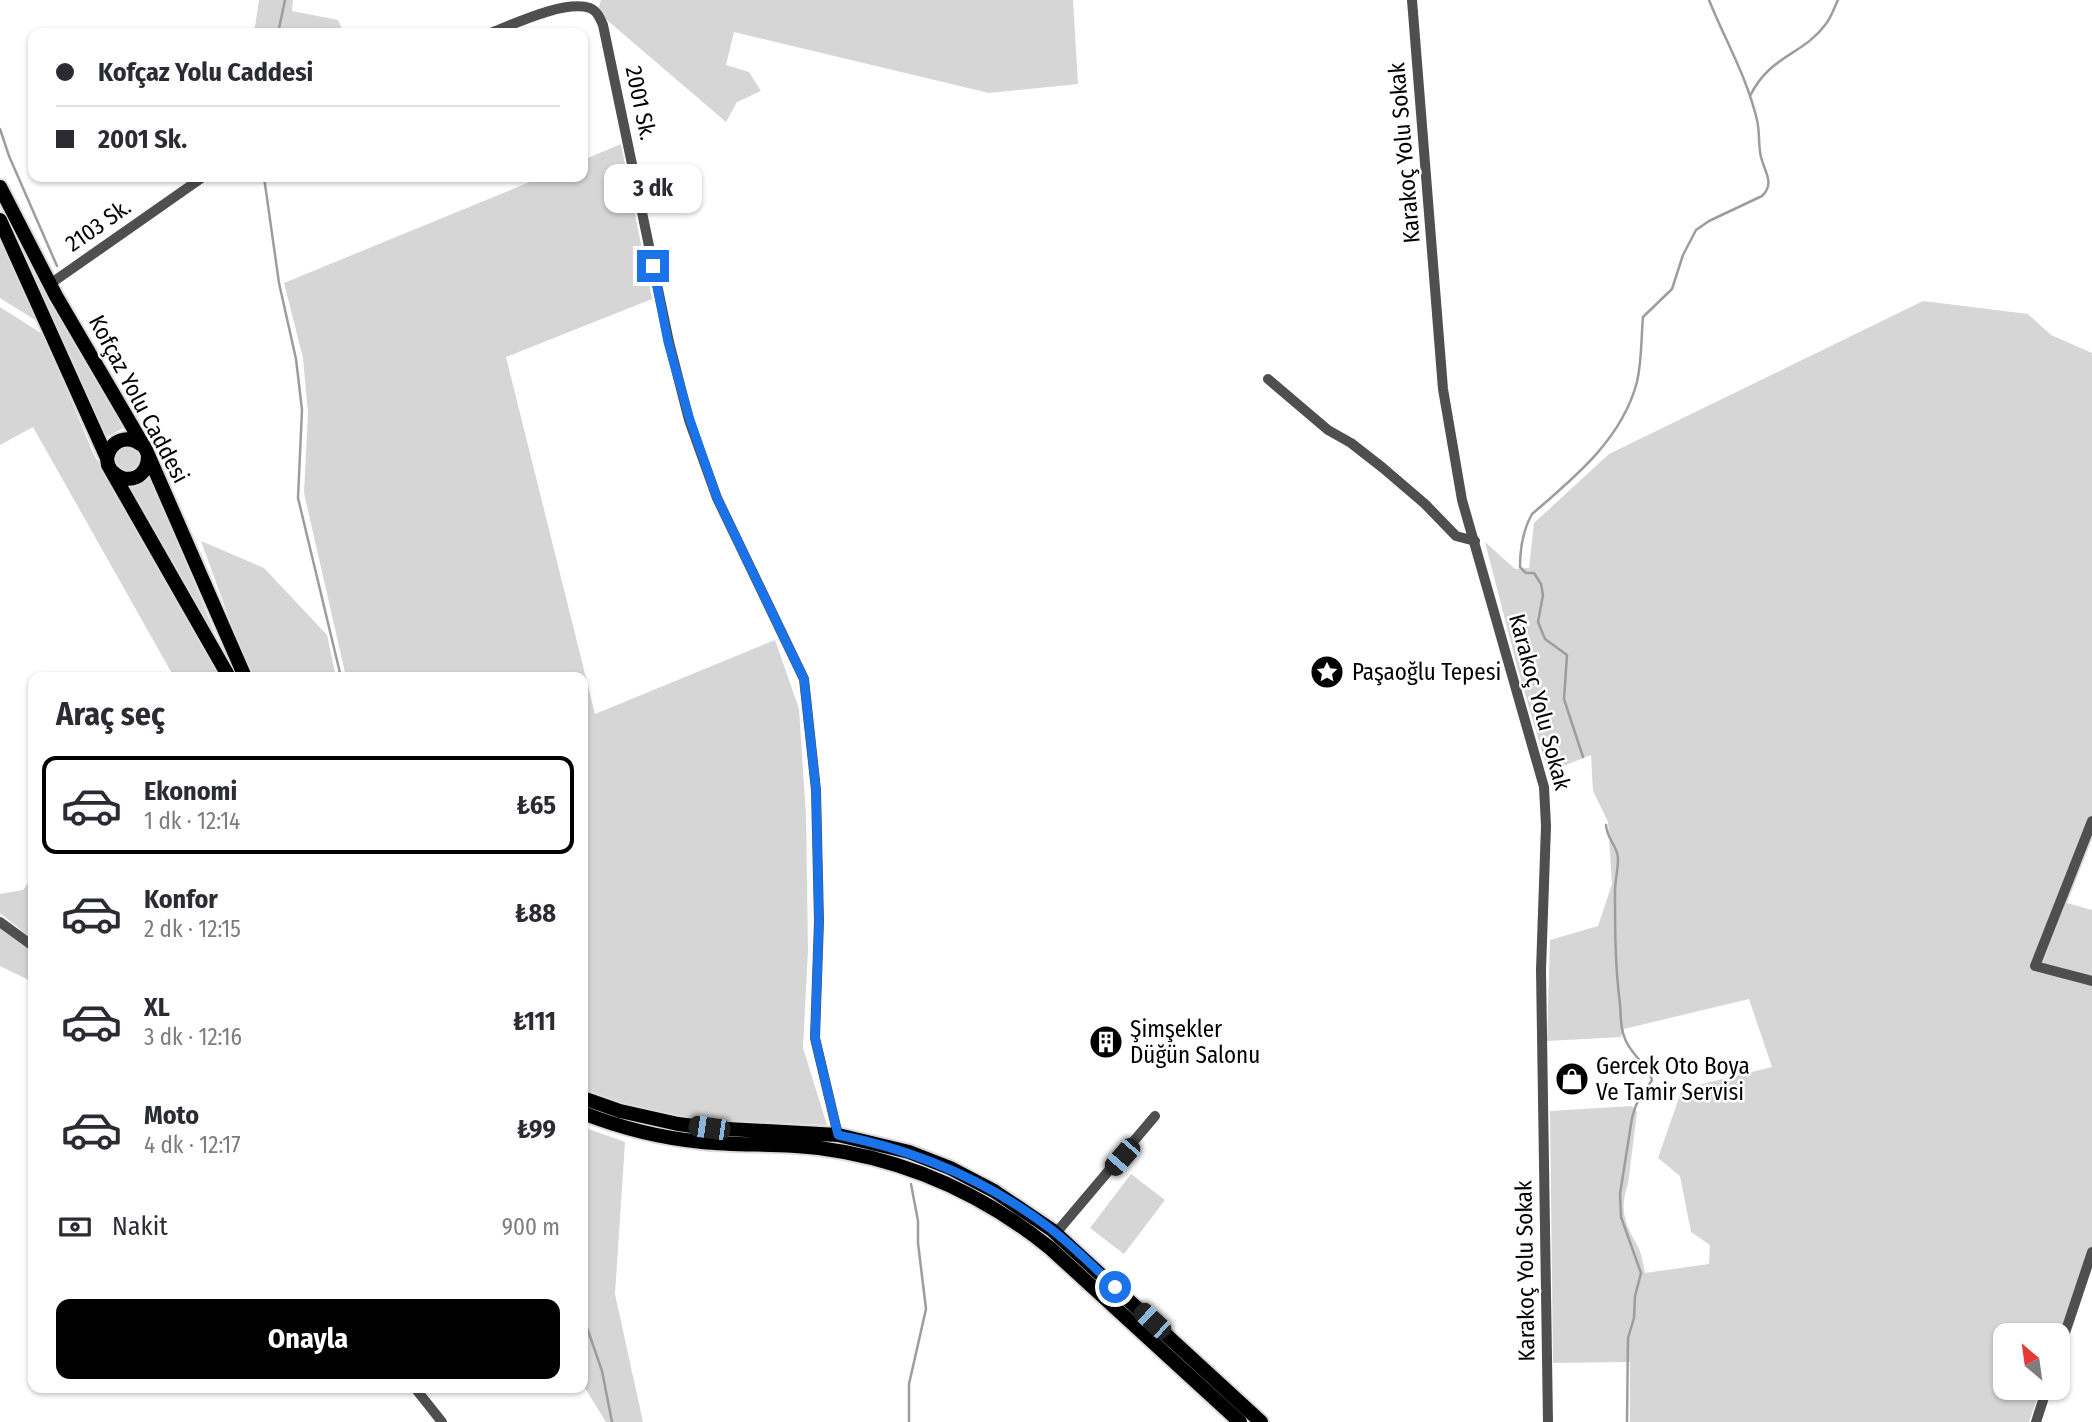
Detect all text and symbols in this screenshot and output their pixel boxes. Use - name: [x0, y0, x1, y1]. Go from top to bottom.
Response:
- text: Kofçaz Yolu Caddesi: [98, 57, 313, 88]
- street label: Karakoç Yolu Sokak: [1382, 61, 1426, 245]
- street label: 2001 Sk.: [620, 63, 662, 143]
- text: 2001 Sk.: [98, 124, 187, 155]
- callout: 3 dk: [604, 164, 702, 214]
- text: 3 dk: [633, 174, 673, 202]
- street label: 2103 Sk.: [60, 193, 136, 257]
- route end: [637, 250, 669, 282]
- street label: Kofçaz Yolu Caddesi: [83, 310, 195, 488]
- street label: Karakoç Yolu Sokak: [1503, 611, 1577, 793]
- place icon: Paşaoğlu Tepesi: [1308, 653, 1346, 691]
- place label: Paşaoğlu Tepesi: [1352, 658, 1501, 686]
- text: Araç seç: [56, 695, 165, 733]
- icon: car: [60, 774, 123, 837]
- text: Ekonomi: [144, 776, 237, 807]
- text: ₺65: [516, 790, 556, 821]
- text: 1 dk · 12:14: [144, 807, 240, 835]
- icon: car: [60, 882, 123, 945]
- text: Konfor: [144, 884, 218, 915]
- text: ₺88: [515, 898, 556, 929]
- text: 2 dk · 12:15: [144, 915, 241, 943]
- icon: car: [60, 990, 123, 1053]
- text: XL: [144, 992, 170, 1023]
- text: ₺111: [513, 1006, 556, 1037]
- place label: Şimşekler Düğün Salonu: [1130, 1015, 1260, 1069]
- text: 3 dk · 12:16: [144, 1023, 242, 1051]
- building icon: Şimşekler Düğün Salonu: [1087, 1023, 1125, 1061]
- place label: Gercek Oto Boya Ve Tamir Servisi: [1596, 1052, 1750, 1106]
- shop icon: Gercek Oto Boya Ve Tamir Servisi: [1553, 1060, 1591, 1098]
- icon: car: [60, 1098, 123, 1161]
- text: Moto: [144, 1100, 199, 1131]
- text: ₺99: [517, 1114, 556, 1145]
- car: [687, 1115, 732, 1141]
- text: 4 dk · 12:17: [144, 1131, 241, 1159]
- car: [1101, 1134, 1144, 1180]
- street label: Karakoç Yolu Sokak: [1509, 1180, 1541, 1362]
- icon: cash: [56, 1208, 94, 1246]
- text: Nakit: [112, 1211, 168, 1242]
- text: 900 m: [502, 1213, 560, 1241]
- route start: [1099, 1271, 1131, 1303]
- button: Onayla: [56, 1299, 560, 1379]
- car: [1130, 1299, 1175, 1343]
- north arrow: [1993, 1323, 2070, 1400]
- map controls: [1993, 1323, 2070, 1400]

